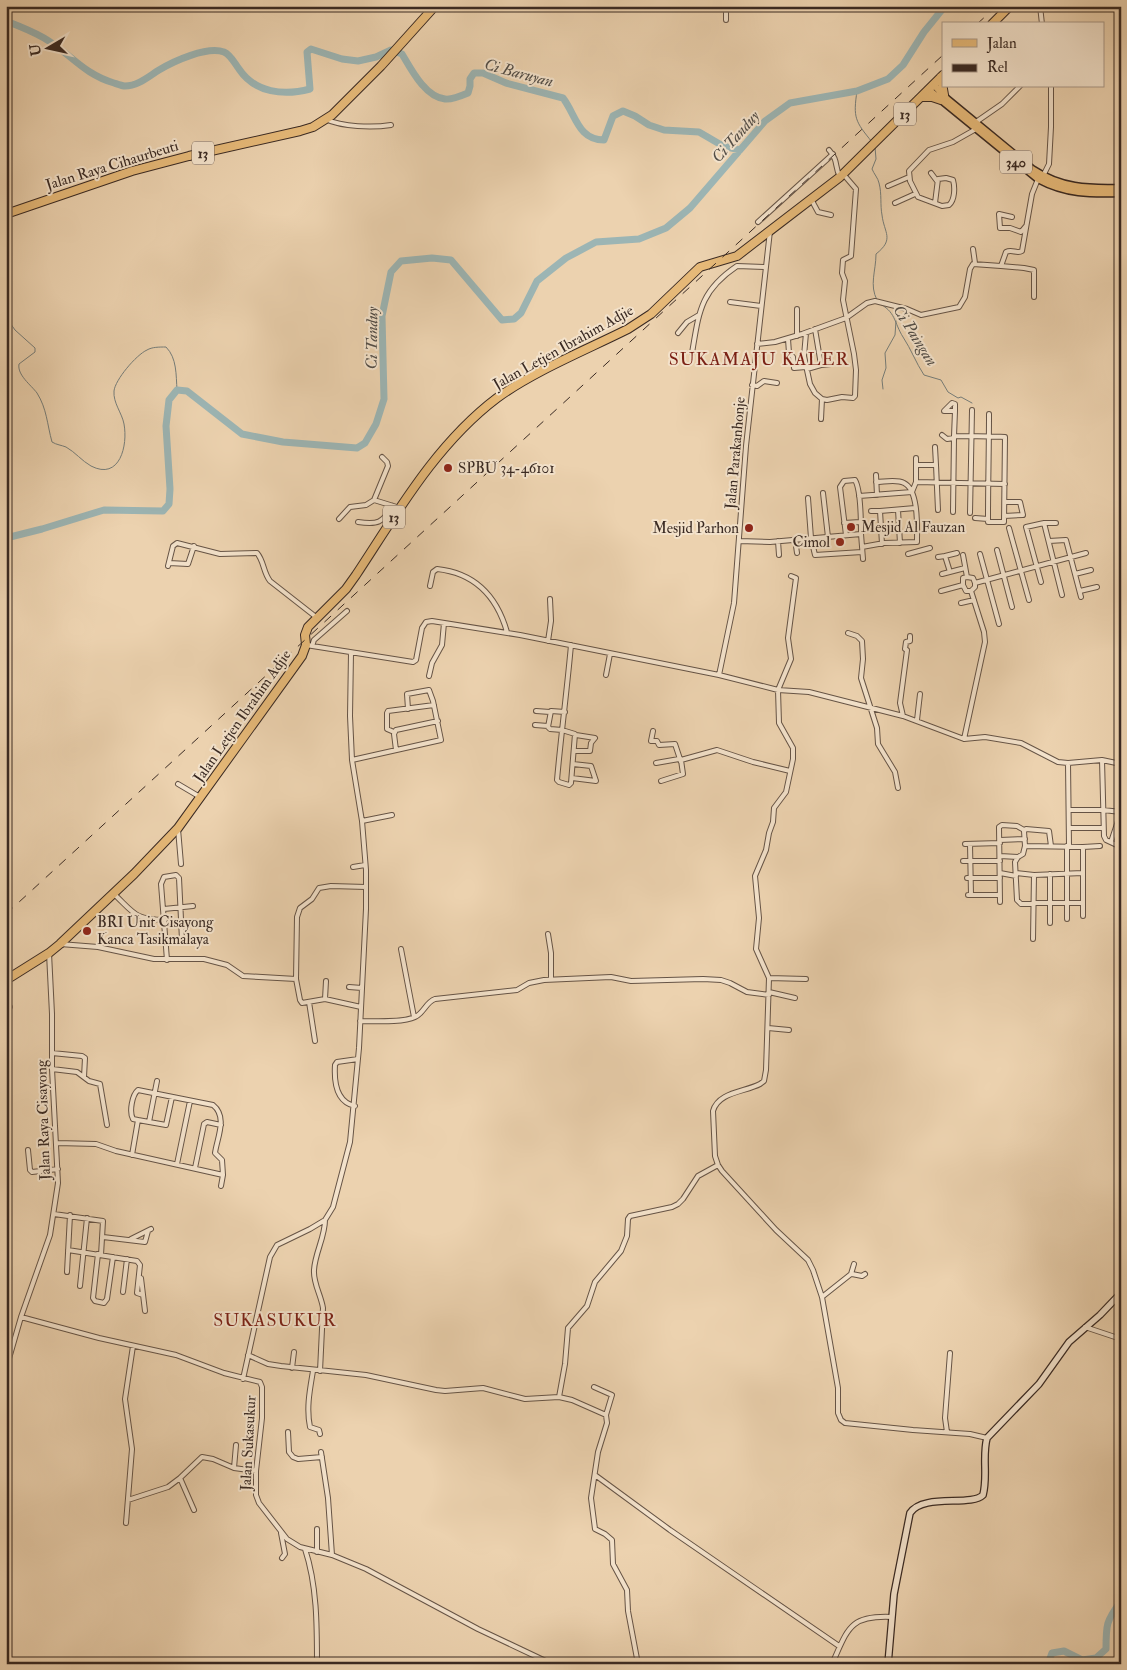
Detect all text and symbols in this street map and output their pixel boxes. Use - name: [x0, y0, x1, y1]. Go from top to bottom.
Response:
- north arrow: [22, 22, 72, 72]
- legend: [942, 22, 1104, 88]
- text: Jalan: [986, 34, 1017, 54]
- text: U: [26, 43, 45, 57]
- water label: Ci Baruyan: [482, 54, 555, 92]
- text: Rel: [987, 58, 1008, 77]
- road number: 13: [894, 102, 916, 126]
- water label: Ci Tanduy: [707, 106, 765, 167]
- street label: Jalan Raya Cihaurbeuti: [42, 136, 181, 196]
- road number: 13: [192, 142, 214, 164]
- road number: 340: [1000, 150, 1032, 173]
- street label: Jalan Letjen Ibrahim Adjie: [489, 301, 637, 395]
- water label: Ci Paingan: [889, 301, 942, 370]
- water label: Ci Tanduy: [361, 306, 383, 370]
- district label: SUKAMAJU KALER: [669, 348, 849, 371]
- street label: Jalan Parakanhonje: [721, 396, 751, 511]
- place label: SPBU 34-46101: [458, 459, 555, 478]
- marker: SPBU 34-46101: [442, 462, 454, 474]
- road number: 13: [383, 506, 405, 528]
- place label: Mesjid Al Fauzan: [861, 518, 965, 537]
- place label: Mesjid Parhon: [652, 519, 739, 538]
- marker: Mesjid Al Fauzan: [845, 521, 857, 533]
- marker: Mesjid Parhon: [743, 522, 755, 534]
- place label: Cimol: [793, 533, 830, 552]
- marker: Cimol: [834, 536, 846, 548]
- street label: Jalan Letjen Ibrahim Adjie: [189, 646, 296, 788]
- place label: BRI Unit Cisayong Kanca Tasikmalaya: [97, 913, 214, 949]
- marker: BRI Unit Cisayong Kanca Tasikmalaya: [81, 925, 93, 937]
- street label: Jalan Raya Cisayong: [32, 1059, 56, 1181]
- district label: SUKASUKUR: [213, 1309, 337, 1332]
- street label: Jalan Sukasukur: [236, 1394, 262, 1492]

